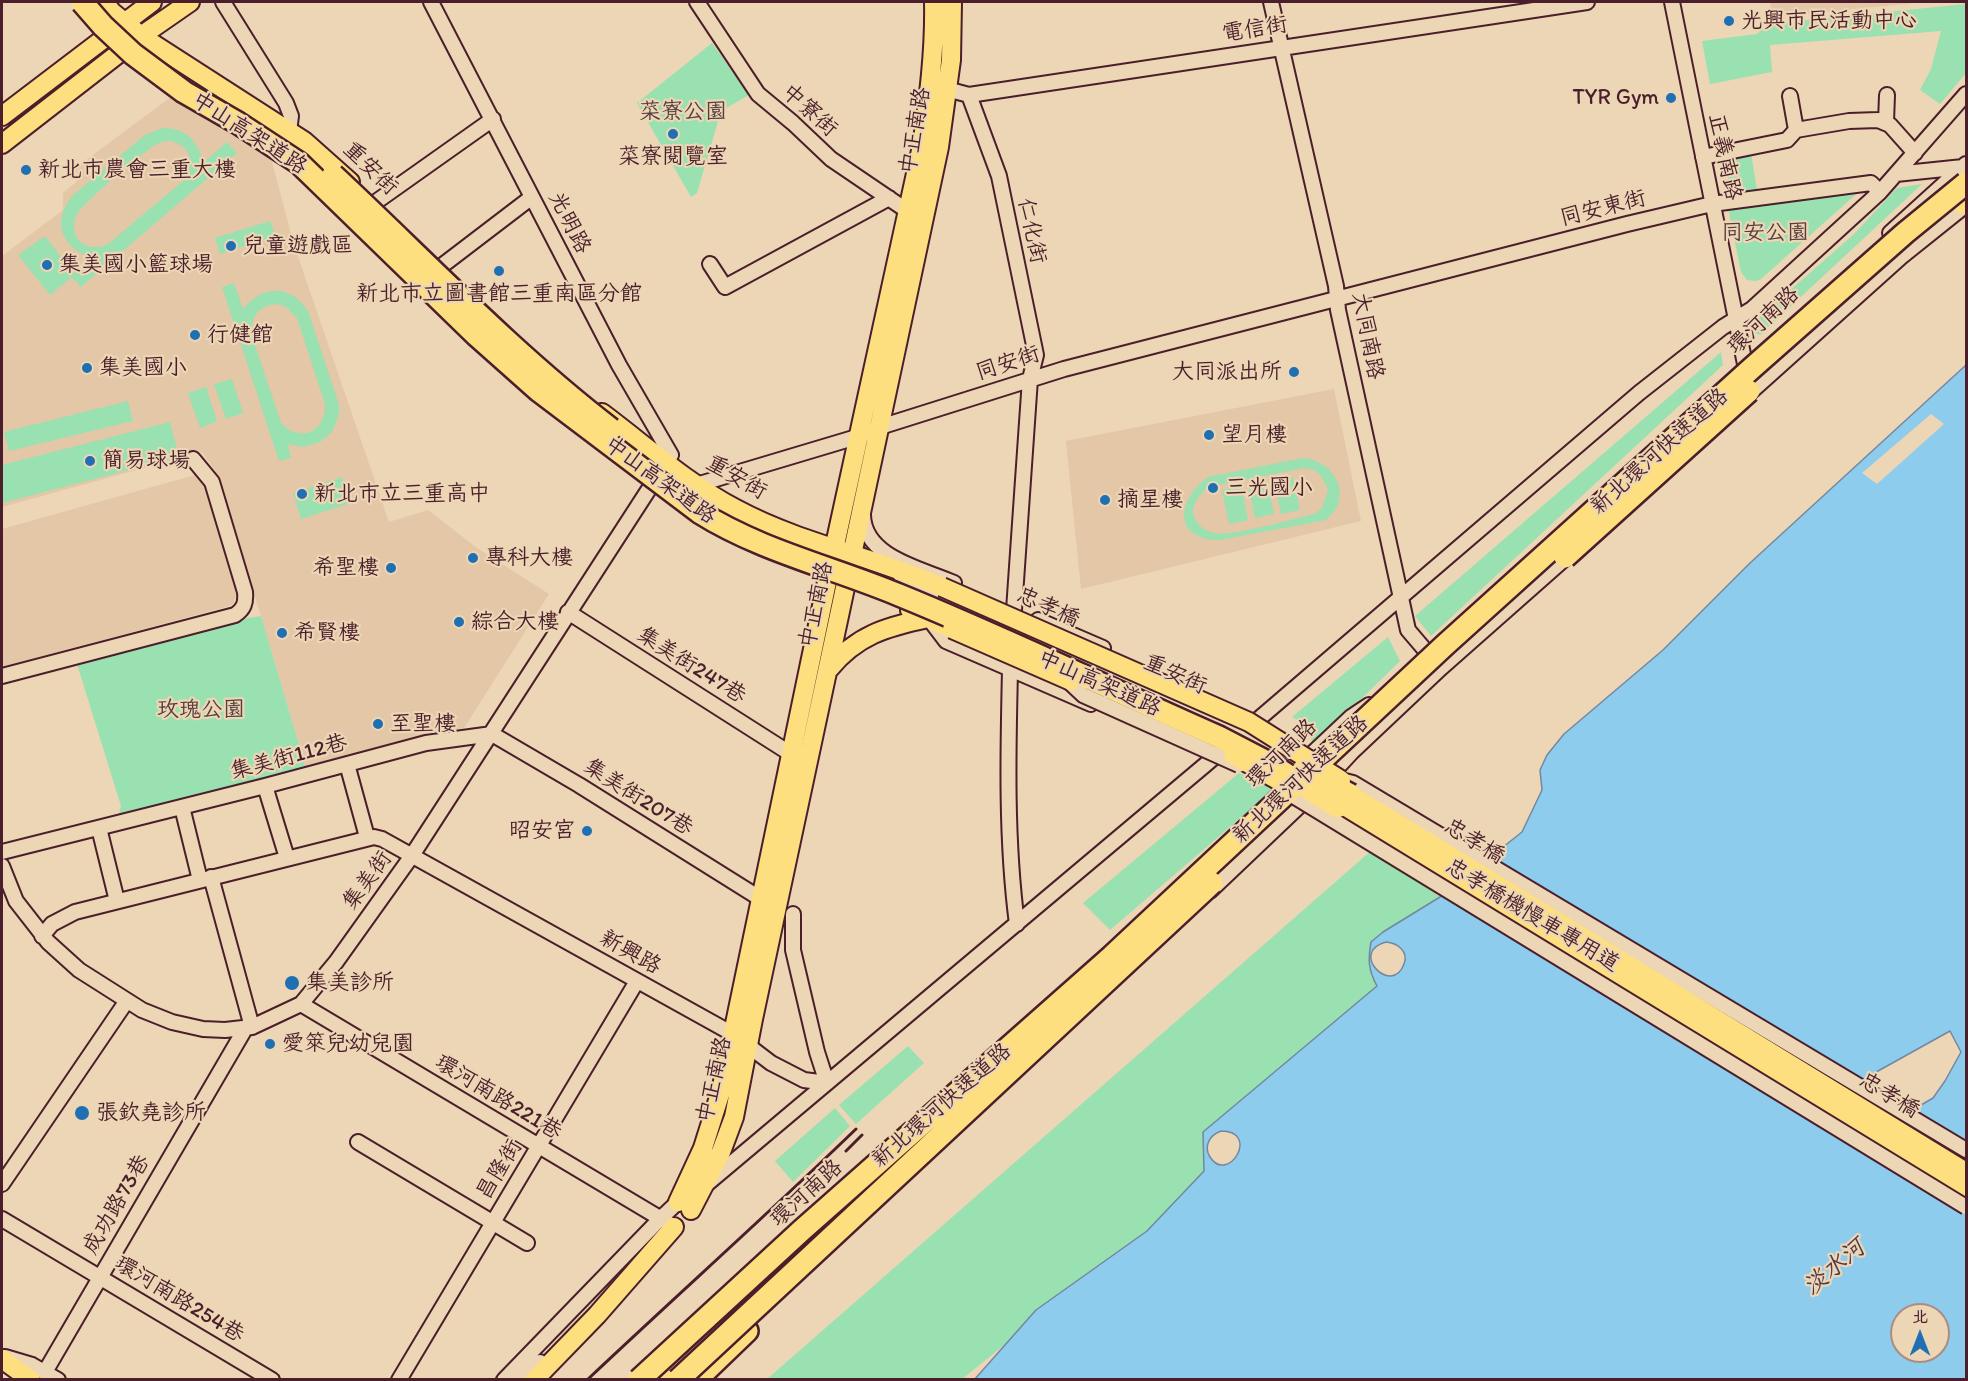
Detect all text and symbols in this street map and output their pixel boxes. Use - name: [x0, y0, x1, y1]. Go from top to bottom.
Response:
- place label: 光興市民活動中心: [1741, 8, 1917, 34]
- street label: 電信街: [1220, 12, 1290, 48]
- marker: 光興市民活動中心: [1722, 14, 1736, 28]
- street label: 中寮街: [776, 79, 842, 143]
- street label: 中正南路: [895, 85, 937, 177]
- place label: TYR Gym: [1572, 85, 1659, 111]
- street label: 中山高架道路: [186, 87, 312, 181]
- marker: TYR Gym: [1664, 91, 1678, 105]
- park label: 菜寮公園: [639, 99, 727, 125]
- street label: 正義南路: [1702, 111, 1746, 203]
- marker: 菜寮閱覽室: [666, 127, 680, 141]
- street label: 重安街: [337, 137, 403, 201]
- place label: 菜寮閱覽室: [618, 144, 728, 170]
- place label: 新北市農會三重大樓: [38, 157, 236, 183]
- marker: 新北市農會三重大樓: [19, 163, 33, 177]
- street label: 同安東街: [1557, 186, 1649, 232]
- street label: 光明路: [542, 188, 596, 258]
- street label: 仁化街: [1011, 196, 1051, 266]
- park label: 同安公園: [1721, 220, 1809, 246]
- place label: 兒童遊戲區: [243, 233, 353, 259]
- marker: 兒童遊戲區: [224, 239, 238, 253]
- place label: 集美國小籃球場: [59, 252, 213, 278]
- marker: 集美國小籃球場: [40, 258, 54, 272]
- marker: 新北市立圖書館三重南區分館: [492, 264, 506, 278]
- place label: 新北市立圖書館三重南區分館: [356, 281, 642, 307]
- street label: 環河南路: [1723, 281, 1805, 361]
- street label: 大同南路: [1346, 290, 1388, 382]
- place label: 行健館: [207, 322, 273, 348]
- marker: 行健館: [188, 328, 202, 342]
- street label: 同安街: [973, 341, 1043, 387]
- place label: 集美國小: [99, 355, 187, 381]
- place label: 大同派出所: [1172, 359, 1282, 385]
- marker: 集美國小: [80, 361, 94, 375]
- marker: 大同派出所: [1287, 365, 1301, 379]
- street label: 新北環河快速道路: [1586, 383, 1734, 521]
- place label: 望月樓: [1221, 422, 1287, 448]
- marker: 望月樓: [1202, 428, 1216, 442]
- street label: 中山高架道路: [599, 432, 721, 530]
- place label: 簡易球場: [102, 448, 190, 474]
- street label: 重安街: [701, 450, 771, 506]
- marker: 簡易球場: [83, 454, 97, 468]
- place label: 三光國小: [1225, 475, 1313, 501]
- place label: 新北市立三重高中: [314, 481, 490, 507]
- marker: 三光國小: [1206, 481, 1220, 495]
- marker: 新北市立三重高中: [295, 487, 309, 501]
- place label: 摘星樓: [1117, 487, 1183, 513]
- marker: 摘星樓: [1098, 493, 1112, 507]
- place label: 專科大樓: [485, 545, 573, 571]
- marker: 專科大樓: [466, 551, 480, 565]
- place label: 希聖樓: [313, 555, 379, 581]
- street label: 中正南路: [795, 559, 839, 651]
- marker: 希聖樓: [384, 561, 398, 575]
- street label: 忠孝橋: [1012, 583, 1084, 633]
- place label: 綜合大樓: [471, 609, 559, 635]
- marker: 綜合大樓: [452, 615, 466, 629]
- place label: 希賢樓: [294, 620, 360, 646]
- street label: 集美街247巷: [632, 622, 750, 710]
- marker: 希賢樓: [275, 626, 289, 640]
- street label: 中山高架道路: [1033, 645, 1165, 723]
- street label: 重安街: [1139, 650, 1211, 700]
- park label: 玫瑰公園: [157, 697, 245, 723]
- street label: 新北環河快速道路: [1228, 710, 1374, 850]
- place label: 至聖樓: [390, 711, 456, 737]
- street label: 環河南路: [1241, 714, 1323, 794]
- marker: 至聖樓: [371, 717, 385, 731]
- street label: 集美街112巷: [228, 730, 350, 786]
- street label: 集美街207巷: [578, 754, 698, 842]
- street label: 忠孝橋: [1439, 814, 1509, 870]
- place label: 昭安宮: [509, 818, 575, 844]
- marker: 昭安宮: [580, 824, 594, 838]
- street label: 集美街: [338, 847, 398, 915]
- street label: 忠孝橋機慢車專用道: [1440, 854, 1624, 978]
- street label: 新興路: [595, 925, 665, 981]
- place label: 集美診所: [306, 970, 394, 996]
- marker: 集美診所: [283, 974, 301, 992]
- place label: 愛箂兒幼兒園: [282, 1031, 414, 1057]
- street label: 中正南路: [692, 1034, 738, 1126]
- marker: 愛箂兒幼兒園: [263, 1037, 277, 1051]
- street label: 新北環河快速道路: [867, 1038, 1017, 1174]
- street label: 環河南路221巷: [430, 1050, 566, 1146]
- street label: 忠孝橋: [1854, 1068, 1924, 1124]
- place label: 張欽堯診所: [96, 1100, 206, 1126]
- marker: 張欽堯診所: [73, 1104, 91, 1122]
- street label: 昌隆街: [472, 1135, 528, 1205]
- street label: 成功路73巷: [78, 1150, 156, 1260]
- street label: 環河南路: [765, 1155, 849, 1233]
- water label: 淡水河: [1798, 1234, 1872, 1302]
- street label: 環河南路254巷: [109, 1251, 249, 1349]
- north arrow: [1890, 1303, 1950, 1363]
- text: 北: [1912, 1307, 1928, 1326]

